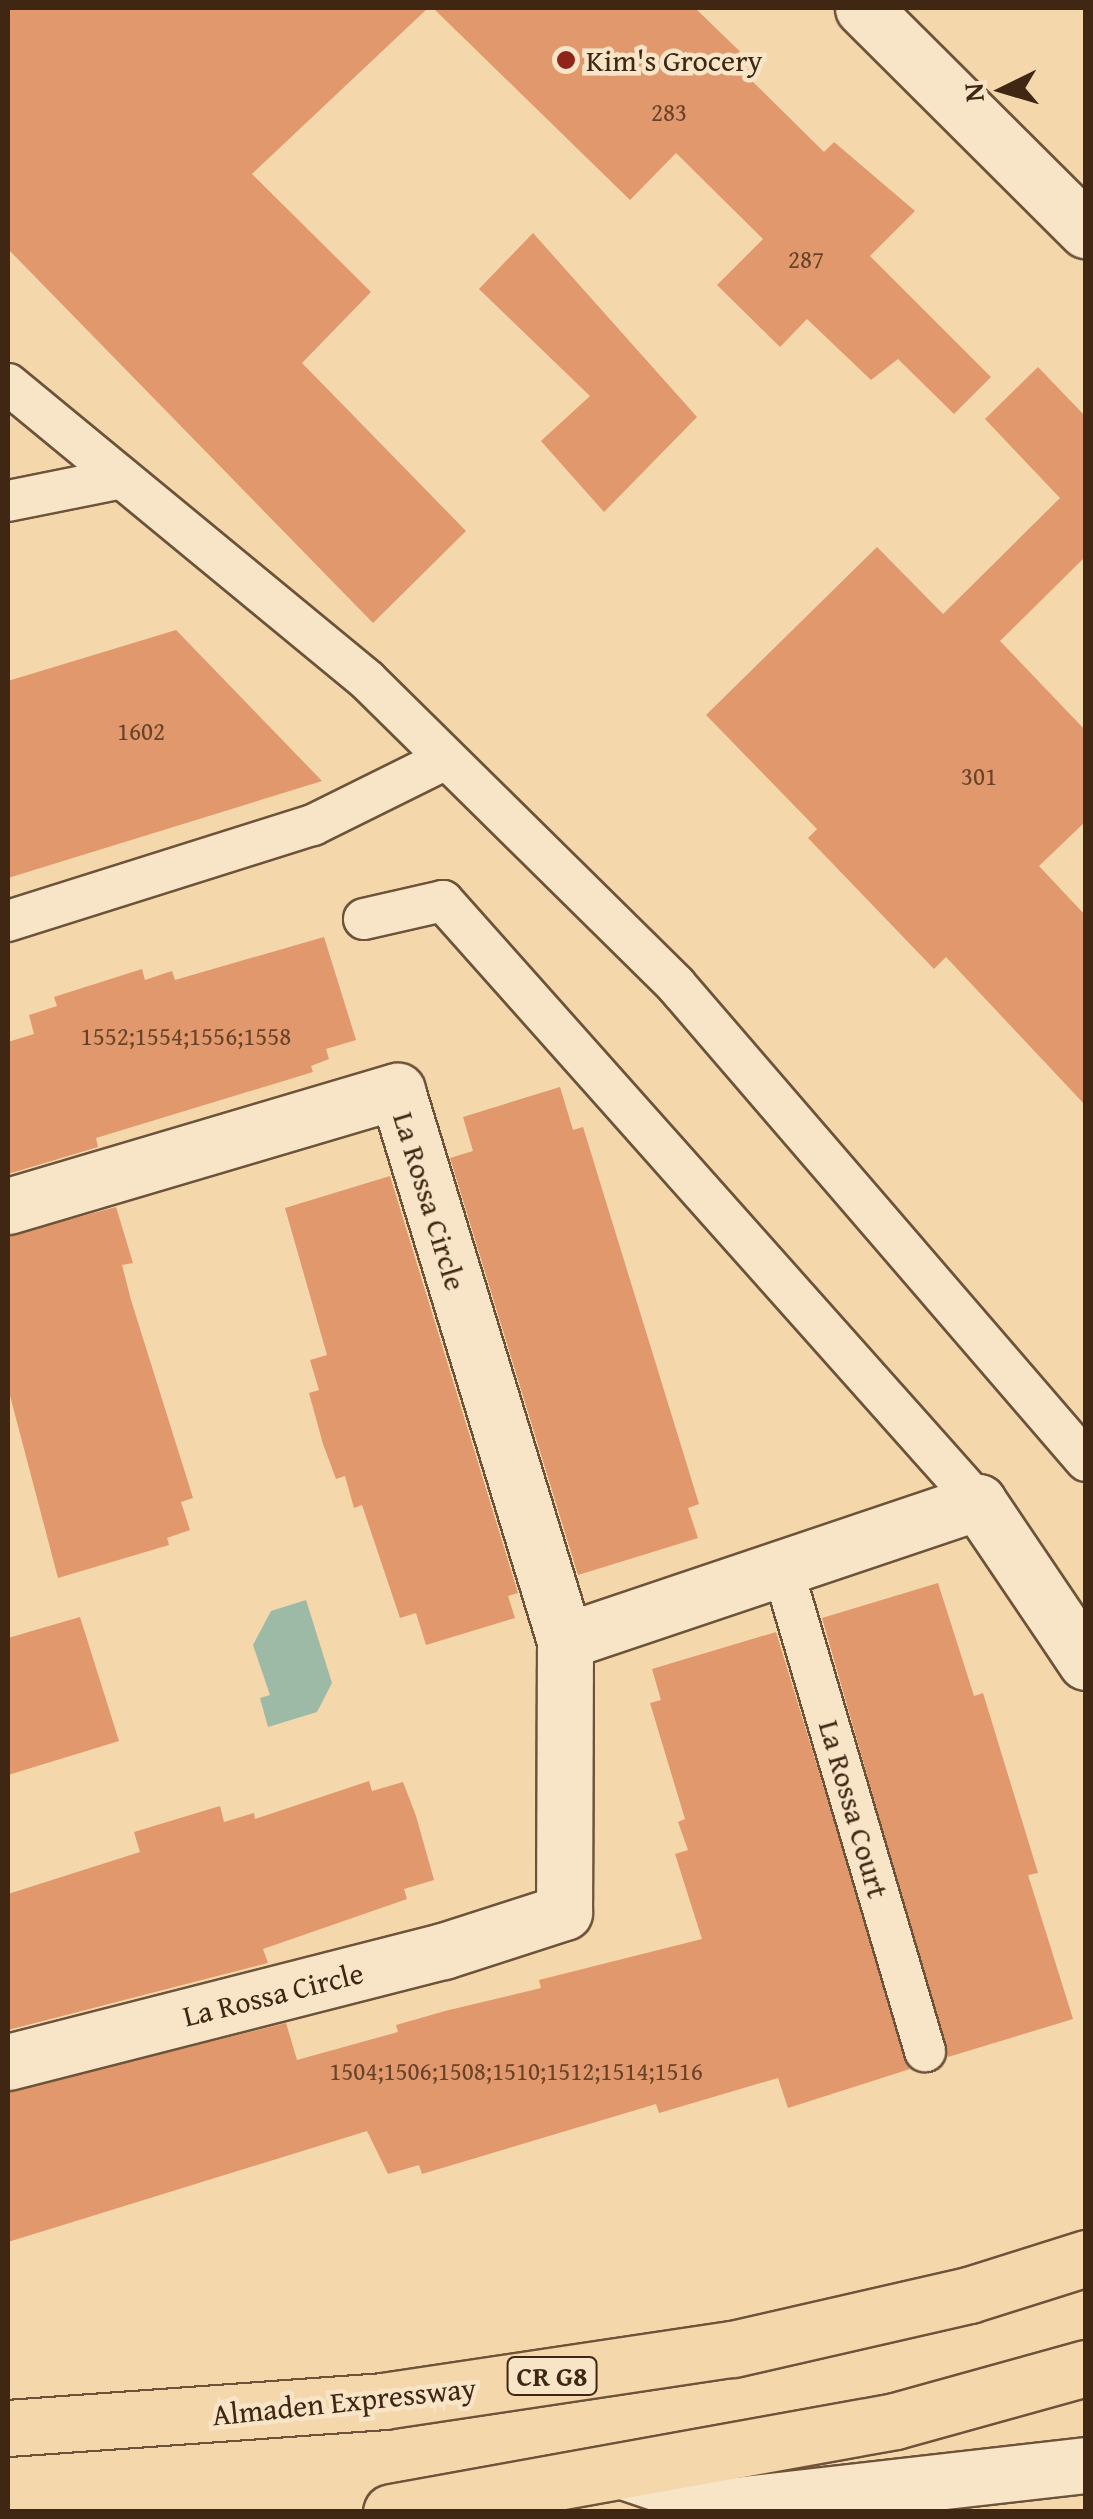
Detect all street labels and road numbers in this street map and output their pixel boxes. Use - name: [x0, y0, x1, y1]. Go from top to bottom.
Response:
- street label: La Rossa Circle: [386, 1107, 474, 1295]
- street label: La Rossa Court: [811, 1716, 897, 1902]
- street label: La Rossa Circle: [179, 1954, 367, 2034]
- road number: CR G8: [504, 2353, 600, 2399]
- street label: Almaden Expressway: [210, 2369, 478, 2433]

